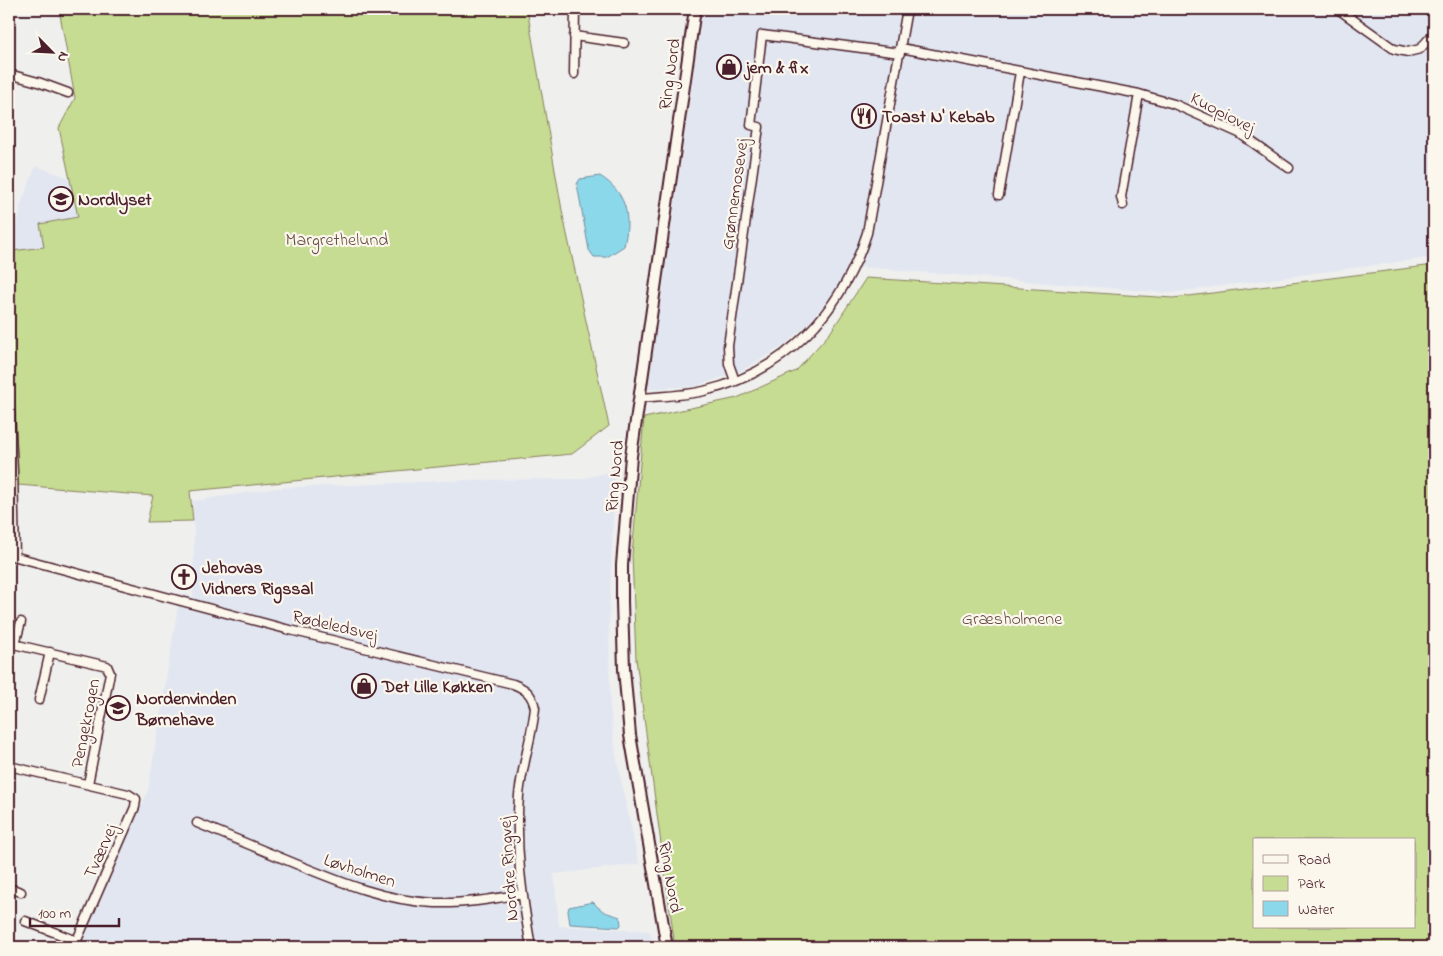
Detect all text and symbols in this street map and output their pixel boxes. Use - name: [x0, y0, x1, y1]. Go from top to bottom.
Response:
- north arrow: [28, 28, 78, 78]
- street label: Ring Nord: [653, 37, 690, 112]
- text: N: [51, 48, 74, 65]
- shop icon: jem & fix: [716, 54, 742, 80]
- place label: jem & fix: [743, 56, 809, 82]
- street label: Kuopiovej: [1185, 86, 1259, 141]
- restaurant icon: Toast N' Kebab: [851, 103, 877, 129]
- place label: Toast N' Kebab: [882, 105, 995, 131]
- street label: Grønnemosevej: [715, 137, 757, 251]
- school or university icon: Nordlyset: [48, 186, 74, 212]
- place label: Nordlyset: [78, 188, 152, 215]
- park label: Margrethelund: [286, 228, 388, 255]
- street label: Ring Nord: [600, 439, 633, 513]
- place label: Jehovas Vidners Rigssal: [201, 556, 313, 604]
- church icon: Jehovas Vidners Rigssal: [171, 564, 197, 590]
- street label: Rødeledsvej: [289, 604, 380, 649]
- park label: Græsholmene: [962, 607, 1063, 633]
- shop icon: Det Lille Køkken: [351, 673, 377, 699]
- place label: Det Lille Køkken: [381, 675, 493, 701]
- street label: Pengekrogen: [66, 676, 109, 770]
- place label: Nordenvinden Børnehave: [135, 687, 236, 734]
- school or university icon: Nordenvinden Børnehave: [105, 695, 131, 721]
- street label: Nordre Ringvej: [493, 815, 528, 922]
- street label: Tværvej: [78, 820, 125, 883]
- legend: [1253, 838, 1416, 928]
- street label: Ring Nord: [649, 840, 688, 915]
- street label: Løvholmen: [320, 848, 399, 896]
- text: Road: [1298, 849, 1331, 871]
- text: Park: [1298, 873, 1326, 895]
- scale bar: [30, 896, 119, 928]
- text: Water: [1298, 899, 1334, 921]
- text: 100 m: [38, 903, 71, 925]

